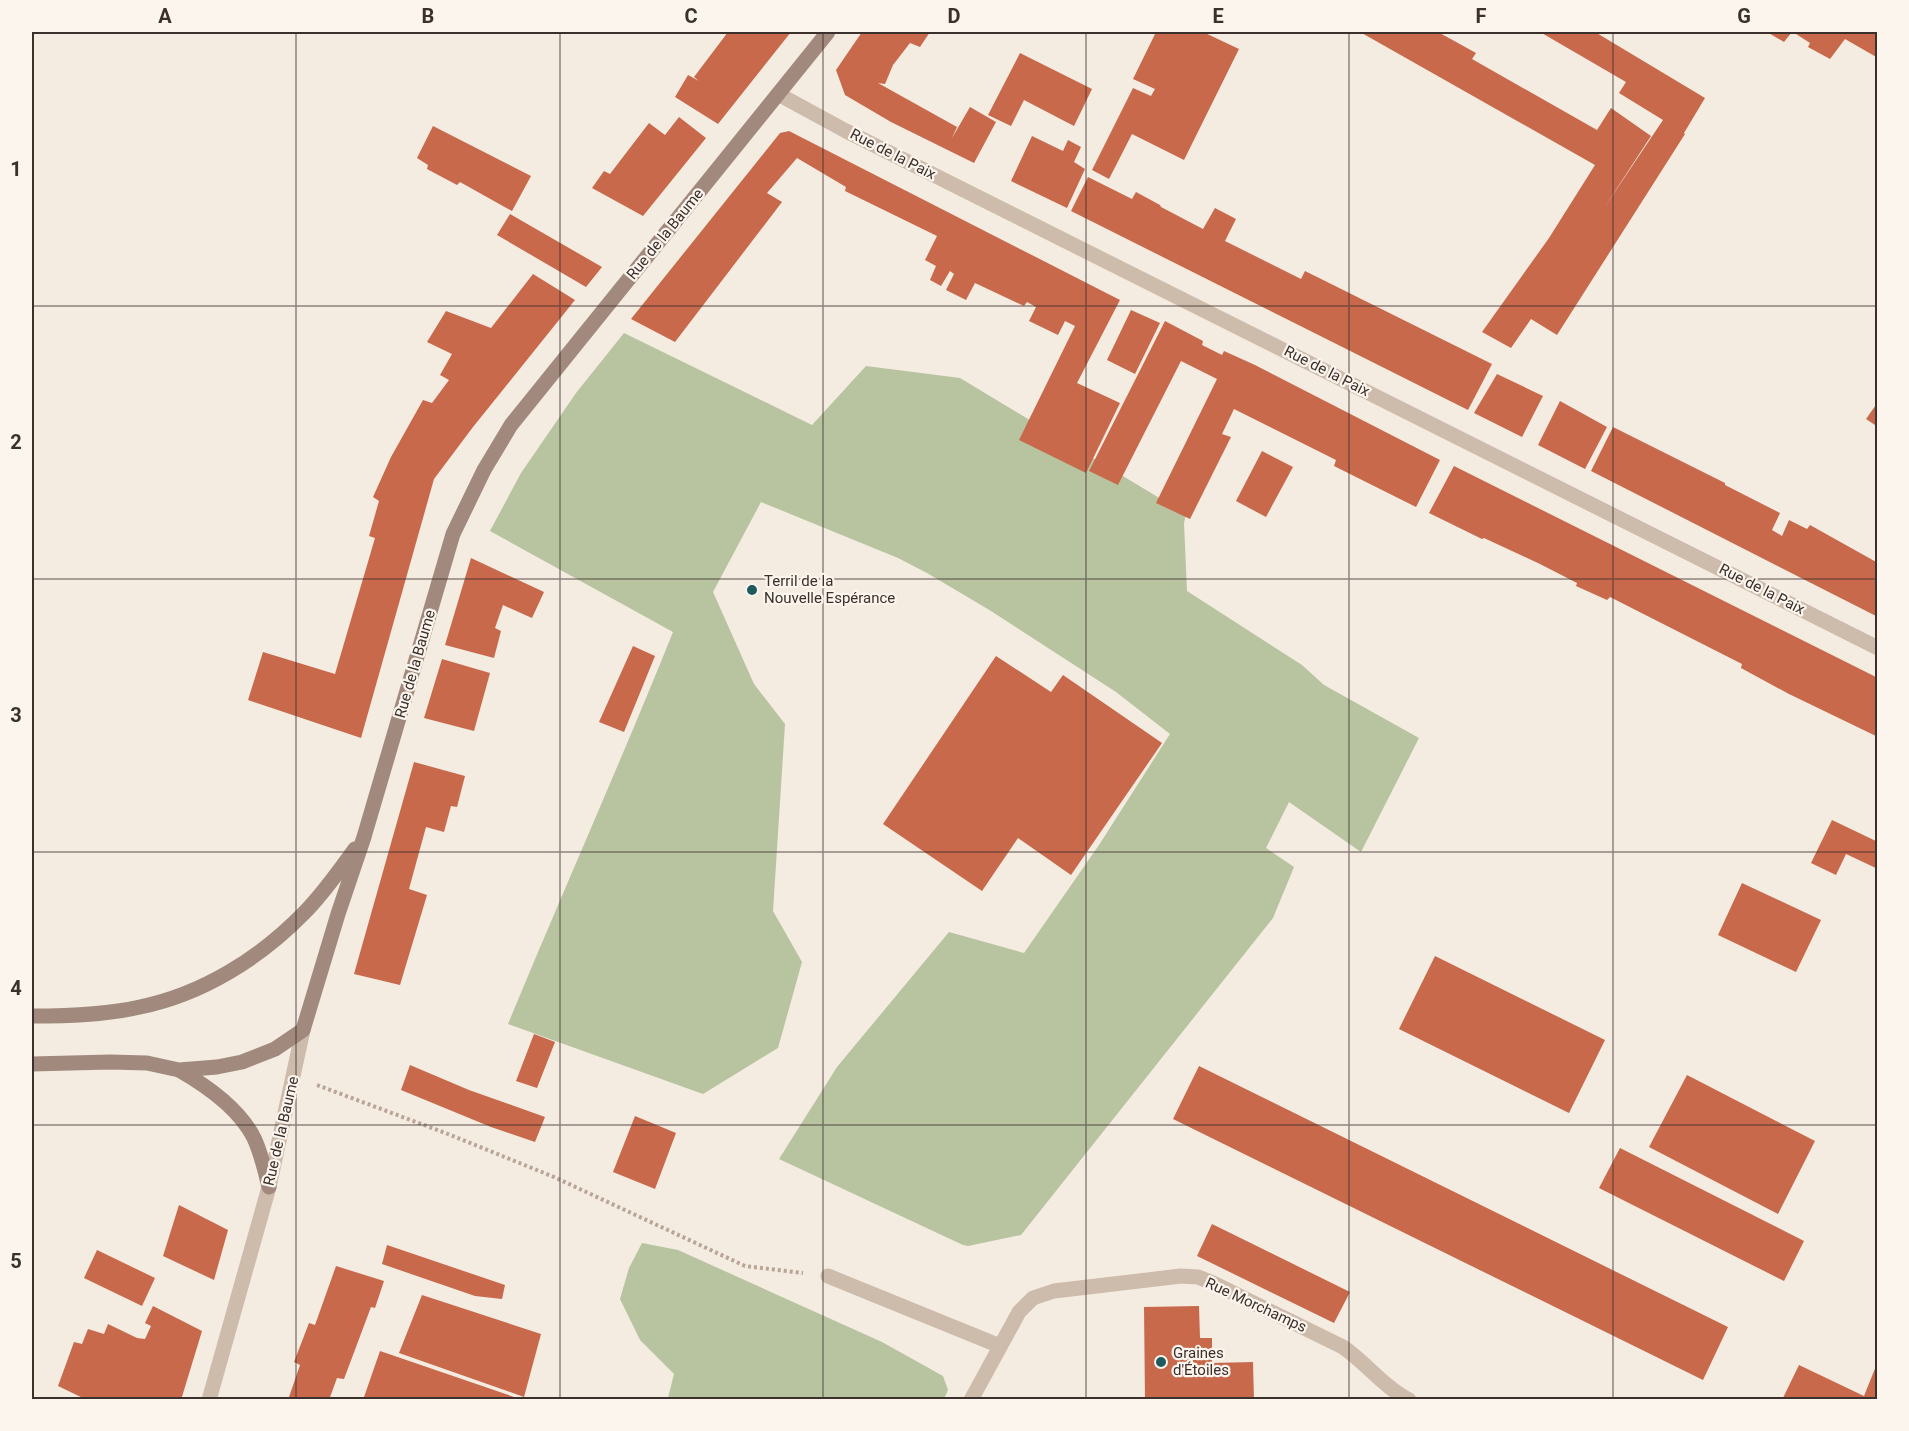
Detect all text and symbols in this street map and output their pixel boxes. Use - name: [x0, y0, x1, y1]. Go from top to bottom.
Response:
- text: A: [158, 4, 172, 28]
- text: B: [422, 4, 434, 28]
- text: C: [684, 4, 698, 28]
- text: D: [948, 4, 961, 28]
- text: E: [1212, 4, 1224, 28]
- text: F: [1476, 4, 1487, 28]
- text: G: [1737, 4, 1751, 28]
- street label: Rue de la Paix: [847, 125, 939, 183]
- text: 1: [10, 157, 22, 181]
- street label: Rue de la Baume: [623, 185, 707, 283]
- street label: Rue de la Paix: [1281, 342, 1373, 400]
- text: 2: [10, 430, 22, 454]
- street label: Rue de la Paix: [1716, 560, 1808, 618]
- place label: Terril de la Nouvelle Espérance: [764, 572, 895, 607]
- marker: Terril de la Nouvelle Espérance: [745, 583, 759, 597]
- street label: Rue de la Baume: [391, 608, 439, 720]
- text: 3: [10, 703, 22, 727]
- text: 4: [10, 976, 22, 1000]
- street label: Rue de la Baume: [260, 1074, 302, 1187]
- text: 5: [10, 1249, 22, 1273]
- street label: Rue Morchamps: [1203, 1274, 1309, 1336]
- place label: Graines d'Étoiles: [1173, 1344, 1229, 1379]
- marker: Graines d'Étoiles: [1154, 1355, 1168, 1369]

